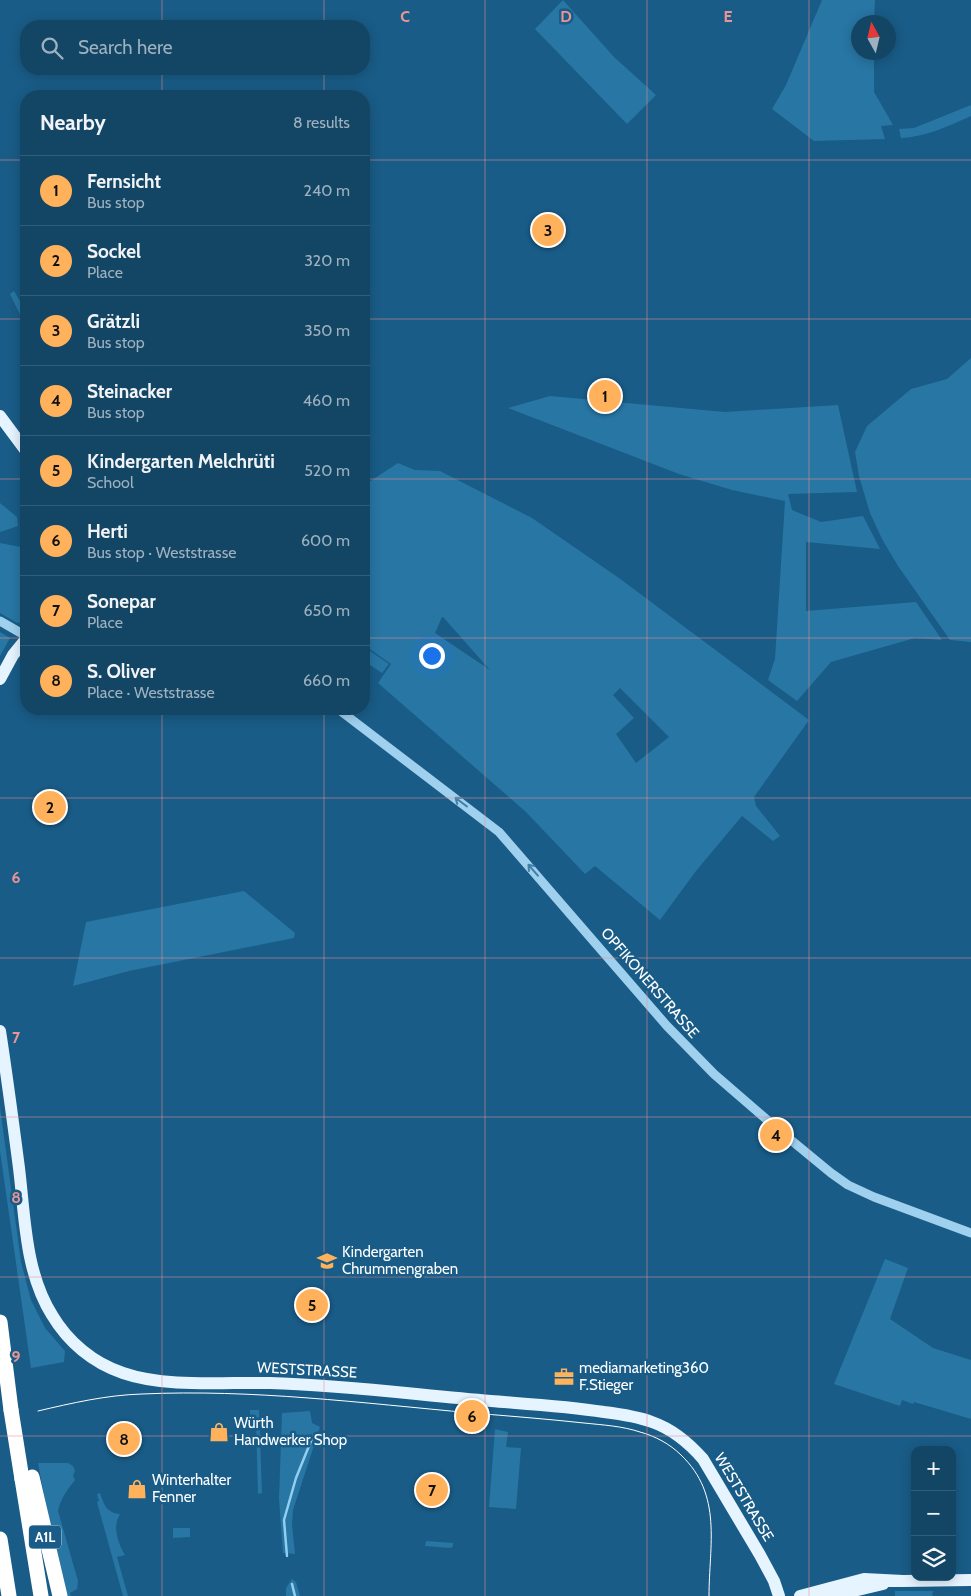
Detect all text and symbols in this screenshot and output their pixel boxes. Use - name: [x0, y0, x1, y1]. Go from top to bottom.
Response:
- text: C: [400, 7, 410, 26]
- text: D: [560, 7, 572, 26]
- text: E: [723, 7, 733, 26]
- north arrow: [851, 15, 896, 60]
- search box: [20, 20, 370, 75]
- icon: search: [38, 34, 66, 62]
- text: Search here: [78, 36, 172, 59]
- text: Nearby: [40, 110, 106, 135]
- text: 8 results: [293, 113, 350, 132]
- text: Fernsicht: [87, 170, 161, 193]
- text: 1: [53, 181, 59, 200]
- text: 240 m: [304, 181, 350, 200]
- text: Bus stop: [87, 193, 145, 212]
- pin: 3: [532, 211, 564, 249]
- text: Sockel: [87, 240, 141, 263]
- text: 2: [52, 251, 60, 270]
- text: 320 m: [304, 251, 350, 270]
- text: Place: [87, 263, 123, 282]
- text: Grätzli: [87, 310, 140, 333]
- text: 3: [52, 321, 60, 340]
- text: 350 m: [304, 321, 350, 340]
- text: Bus stop: [87, 333, 145, 352]
- pin: 1: [589, 377, 621, 415]
- text: Steinacker: [87, 380, 172, 403]
- text: 4: [51, 391, 61, 410]
- text: 460 m: [303, 391, 350, 410]
- text: Bus stop: [87, 403, 145, 422]
- text: Kindergarten Melchrüti: [87, 450, 275, 473]
- text: 5: [52, 461, 60, 480]
- text: 520 m: [304, 461, 350, 480]
- text: School: [87, 473, 134, 492]
- text: Herti: [87, 520, 128, 543]
- text: 6: [52, 531, 61, 550]
- text: 600 m: [301, 531, 350, 550]
- text: Bus stop · Weststrasse: [87, 543, 237, 562]
- text: Sonepar: [87, 590, 156, 613]
- text: 7: [52, 601, 60, 620]
- text: 650 m: [303, 601, 350, 620]
- text: Place: [87, 613, 123, 632]
- your location: [419, 643, 445, 669]
- text: S. Oliver: [87, 660, 156, 683]
- text: 8: [51, 671, 61, 690]
- text: 660 m: [303, 671, 350, 690]
- text: Place · Weststrasse: [87, 683, 215, 702]
- pin: 2: [34, 788, 66, 826]
- one-way arrow: [454, 797, 468, 807]
- one-way arrow: [527, 863, 538, 876]
- text: 6: [12, 868, 21, 887]
- street label: OPFIKONERSTRASSE: [597, 924, 703, 1042]
- text: 7: [12, 1028, 21, 1047]
- pin: 4: [760, 1116, 792, 1154]
- text: 8: [11, 1188, 21, 1207]
- place label: Kindergarten Chrummengraben: [342, 1243, 458, 1278]
- school or university icon: Kindergarten Chrummengraben: [316, 1250, 338, 1272]
- pin: 5: [296, 1286, 328, 1324]
- text: 9: [12, 1347, 21, 1366]
- street label: WESTSTRASSE: [257, 1358, 357, 1382]
- place label: mediamarketing360 F.Stieger: [579, 1359, 709, 1394]
- office icon: mediamarketing360 F.Stieger: [553, 1366, 575, 1388]
- pin: 6: [456, 1397, 488, 1435]
- place label: Würth Handwerker Shop: [234, 1414, 347, 1449]
- pin: 8: [108, 1420, 140, 1458]
- shop icon: Würth Handwerker Shop: [208, 1421, 230, 1443]
- map controls: [911, 1446, 956, 1581]
- button: +: [911, 1446, 956, 1491]
- street label: WESTSTRASSE: [711, 1449, 777, 1545]
- place label: Winterhalter Fenner: [152, 1471, 231, 1506]
- pin: 7: [416, 1471, 448, 1509]
- shop icon: Winterhalter Fenner: [126, 1478, 148, 1500]
- button: −: [911, 1491, 956, 1536]
- road number: A1L: [29, 1525, 61, 1548]
- button: layers: [911, 1536, 956, 1581]

